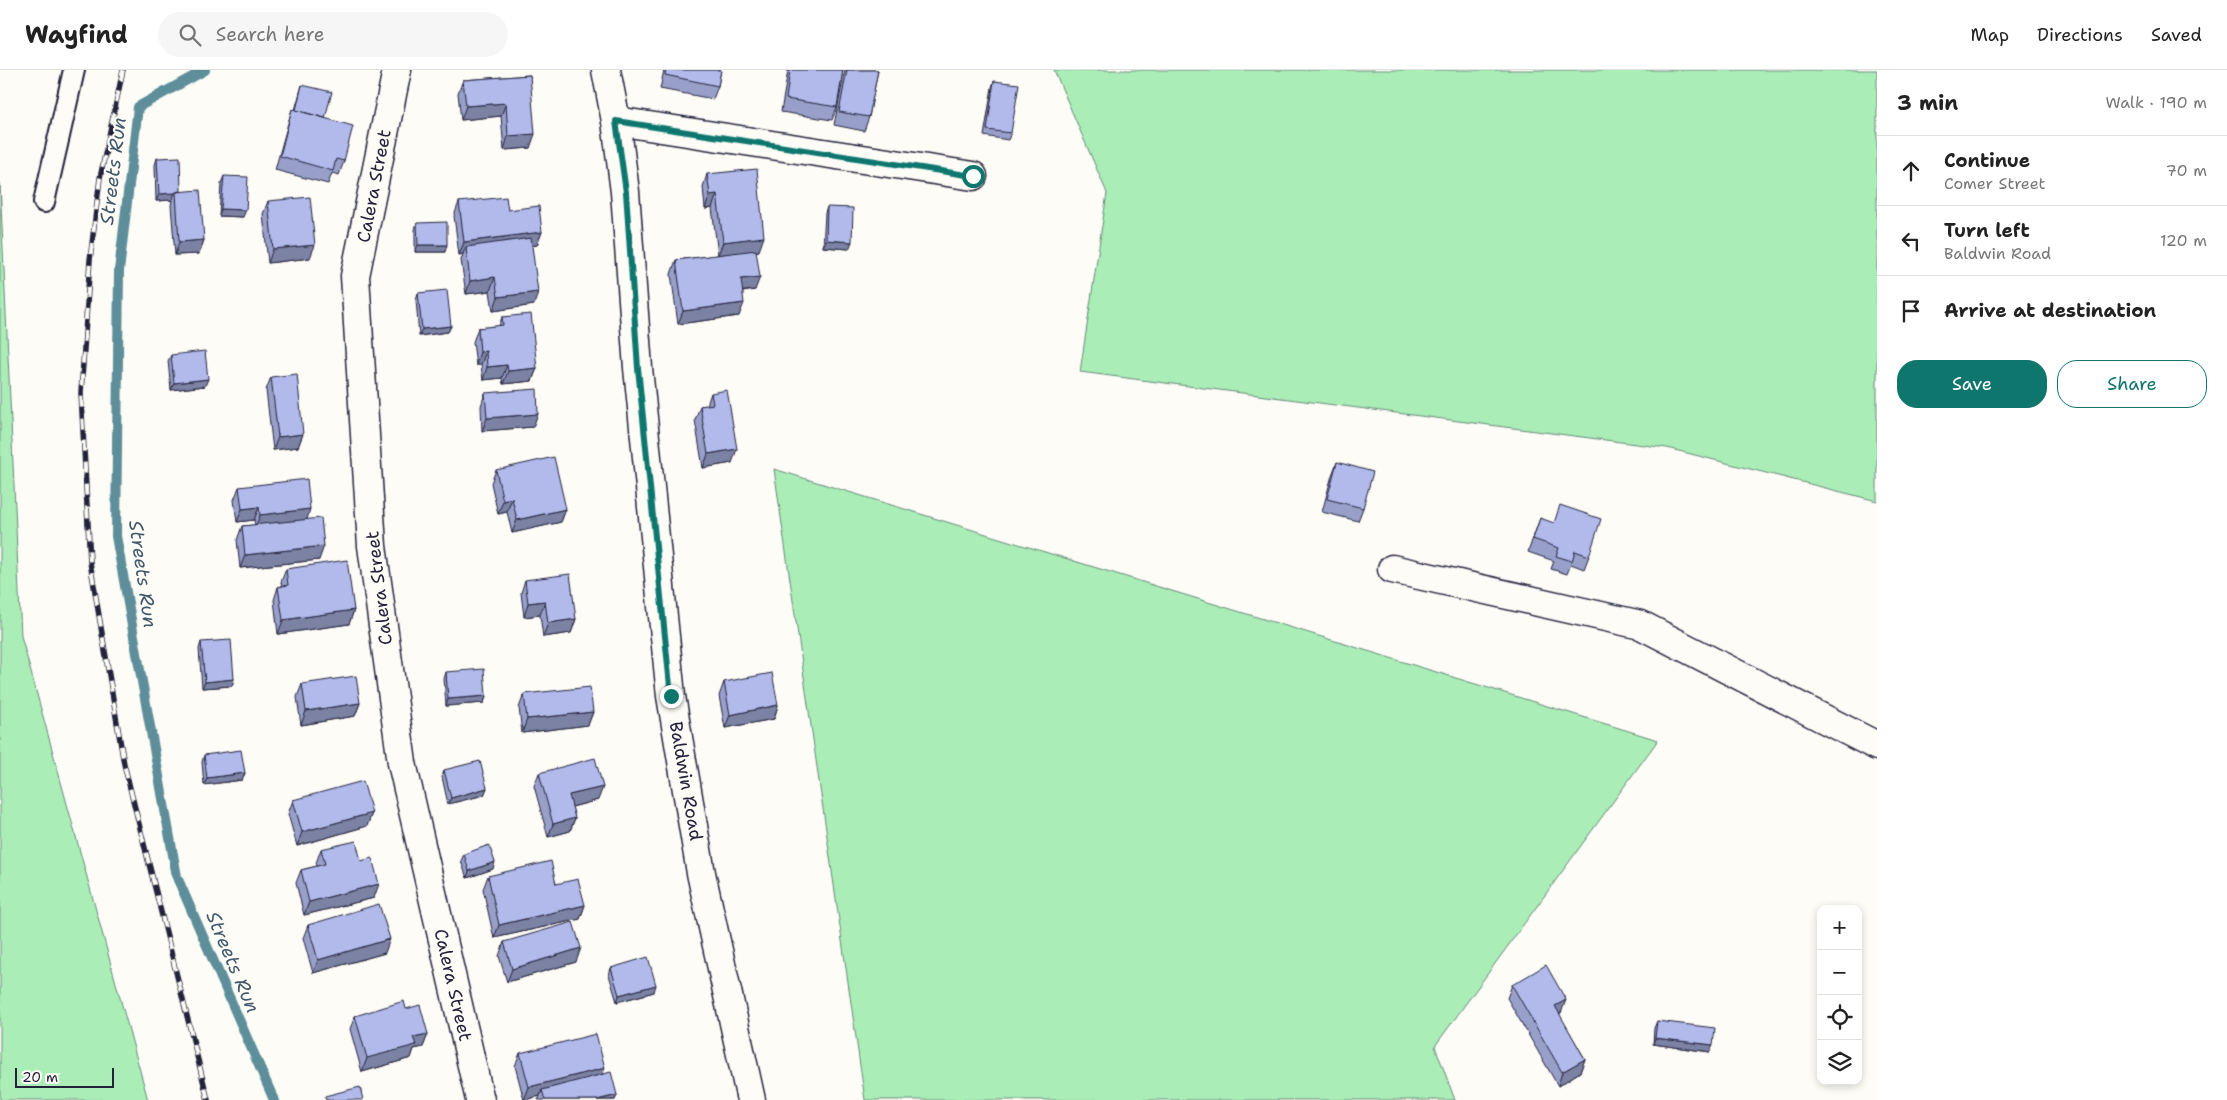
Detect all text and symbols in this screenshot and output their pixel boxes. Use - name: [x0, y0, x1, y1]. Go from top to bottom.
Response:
- search box: [158, 12, 508, 57]
- text: Wayfind: [25, 19, 128, 51]
- icon: search: [176, 21, 204, 49]
- text: Search here: [216, 22, 324, 47]
- text: Map: [1971, 23, 2009, 47]
- text: Directions: [2037, 23, 2123, 47]
- text: Saved: [2151, 23, 2202, 47]
- text: 3 min: [1897, 89, 1958, 117]
- text: Walk · 190 m: [2105, 92, 2207, 113]
- water label: Streets Run: [94, 116, 132, 226]
- street label: Calera Street: [351, 127, 397, 245]
- text: Continue: [1944, 148, 2030, 173]
- icon: ahead: [1897, 157, 1925, 185]
- text: 70 m: [2166, 160, 2207, 181]
- route start: [962, 165, 985, 188]
- text: Comer Street: [1944, 173, 2046, 194]
- text: Turn left: [1944, 218, 2030, 243]
- icon: left: [1897, 227, 1925, 255]
- text: 120 m: [2160, 230, 2207, 251]
- text: Baldwin Road: [1944, 243, 2051, 264]
- icon: arrive: [1897, 297, 1925, 325]
- text: Arrive at destination: [1944, 298, 2156, 323]
- button: Save: [1897, 360, 2047, 408]
- button: Share: [2057, 360, 2207, 408]
- water label: Streets Run: [123, 519, 163, 629]
- street label: Calera Street: [360, 530, 398, 646]
- route end: [660, 685, 683, 708]
- street label: Baldwin Road: [664, 719, 708, 843]
- map controls: [1817, 905, 1862, 1085]
- button: +: [1817, 905, 1862, 950]
- water label: Streets Run: [200, 907, 266, 1017]
- street label: Calera Street: [428, 926, 478, 1044]
- button: −: [1817, 950, 1862, 995]
- button: locate: [1817, 995, 1862, 1040]
- button: layers: [1817, 1040, 1862, 1085]
- scale bar: [15, 1065, 114, 1088]
- text: 20 m: [22, 1068, 58, 1086]

